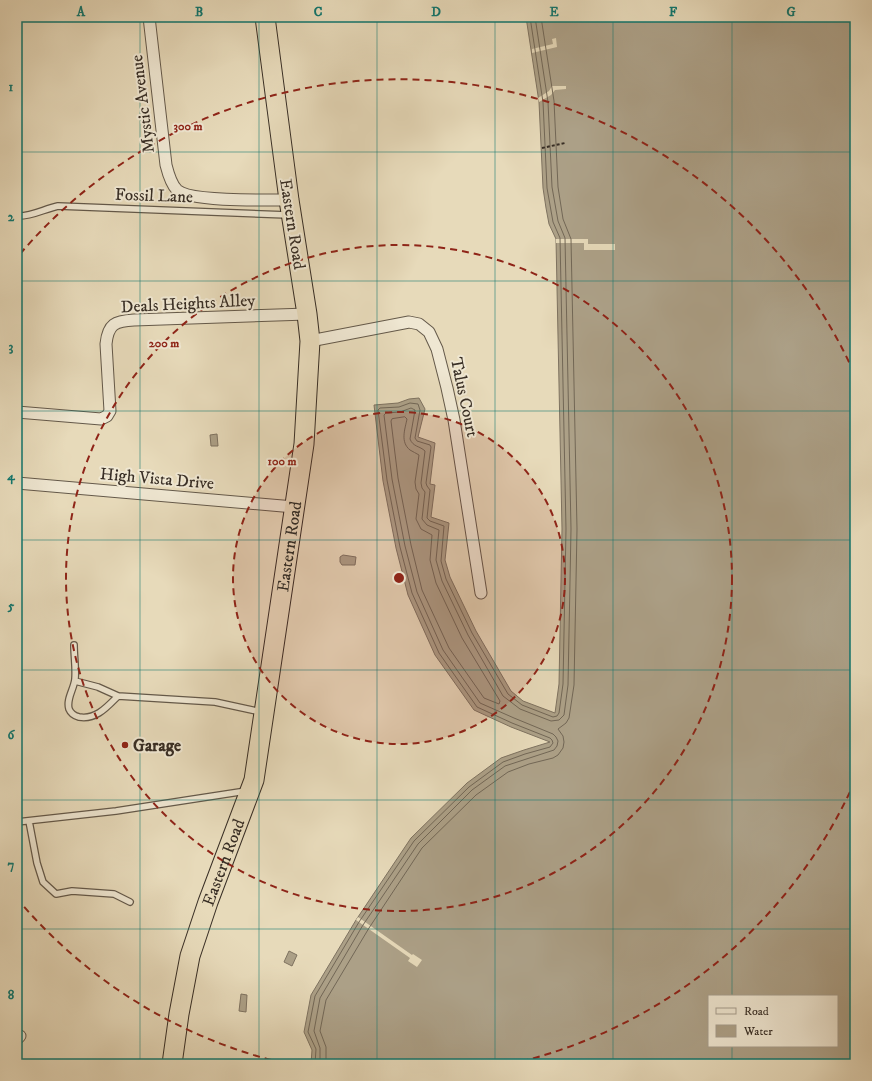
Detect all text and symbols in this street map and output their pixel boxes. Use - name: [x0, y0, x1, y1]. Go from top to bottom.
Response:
- text: A: [76, 4, 86, 20]
- text: B: [195, 4, 203, 20]
- text: C: [314, 4, 323, 20]
- text: D: [431, 4, 441, 20]
- text: E: [549, 4, 559, 20]
- text: F: [669, 4, 678, 20]
- text: G: [786, 4, 796, 20]
- street label: Mystic Avenue: [126, 54, 160, 154]
- text: 1: [9, 79, 14, 95]
- text: 300 m: [174, 119, 202, 134]
- street label: Eastern Road: [274, 177, 310, 272]
- street label: Fossil Lane: [115, 184, 193, 208]
- text: 2: [8, 209, 15, 225]
- street label: Deals Heights Alley: [120, 289, 257, 319]
- text: 200 m: [149, 336, 179, 351]
- text: 3: [9, 339, 14, 355]
- street label: Talus Court: [445, 355, 483, 440]
- text: 100 m: [268, 454, 296, 469]
- street label: High Vista Drive: [99, 463, 215, 495]
- text: 4: [6, 468, 15, 485]
- street label: Eastern Road: [272, 499, 307, 593]
- centre of rings: [392, 571, 406, 585]
- text: 5: [7, 598, 15, 614]
- text: 6: [8, 727, 16, 743]
- place label: Garage: [133, 735, 181, 757]
- marker: Garage: [120, 740, 130, 750]
- street label: Eastern Road: [198, 815, 251, 909]
- text: 7: [8, 857, 15, 873]
- text: 8: [8, 987, 15, 1003]
- legend: [708, 995, 838, 1047]
- text: Road: [744, 1004, 769, 1019]
- text: Water: [743, 1024, 773, 1039]

